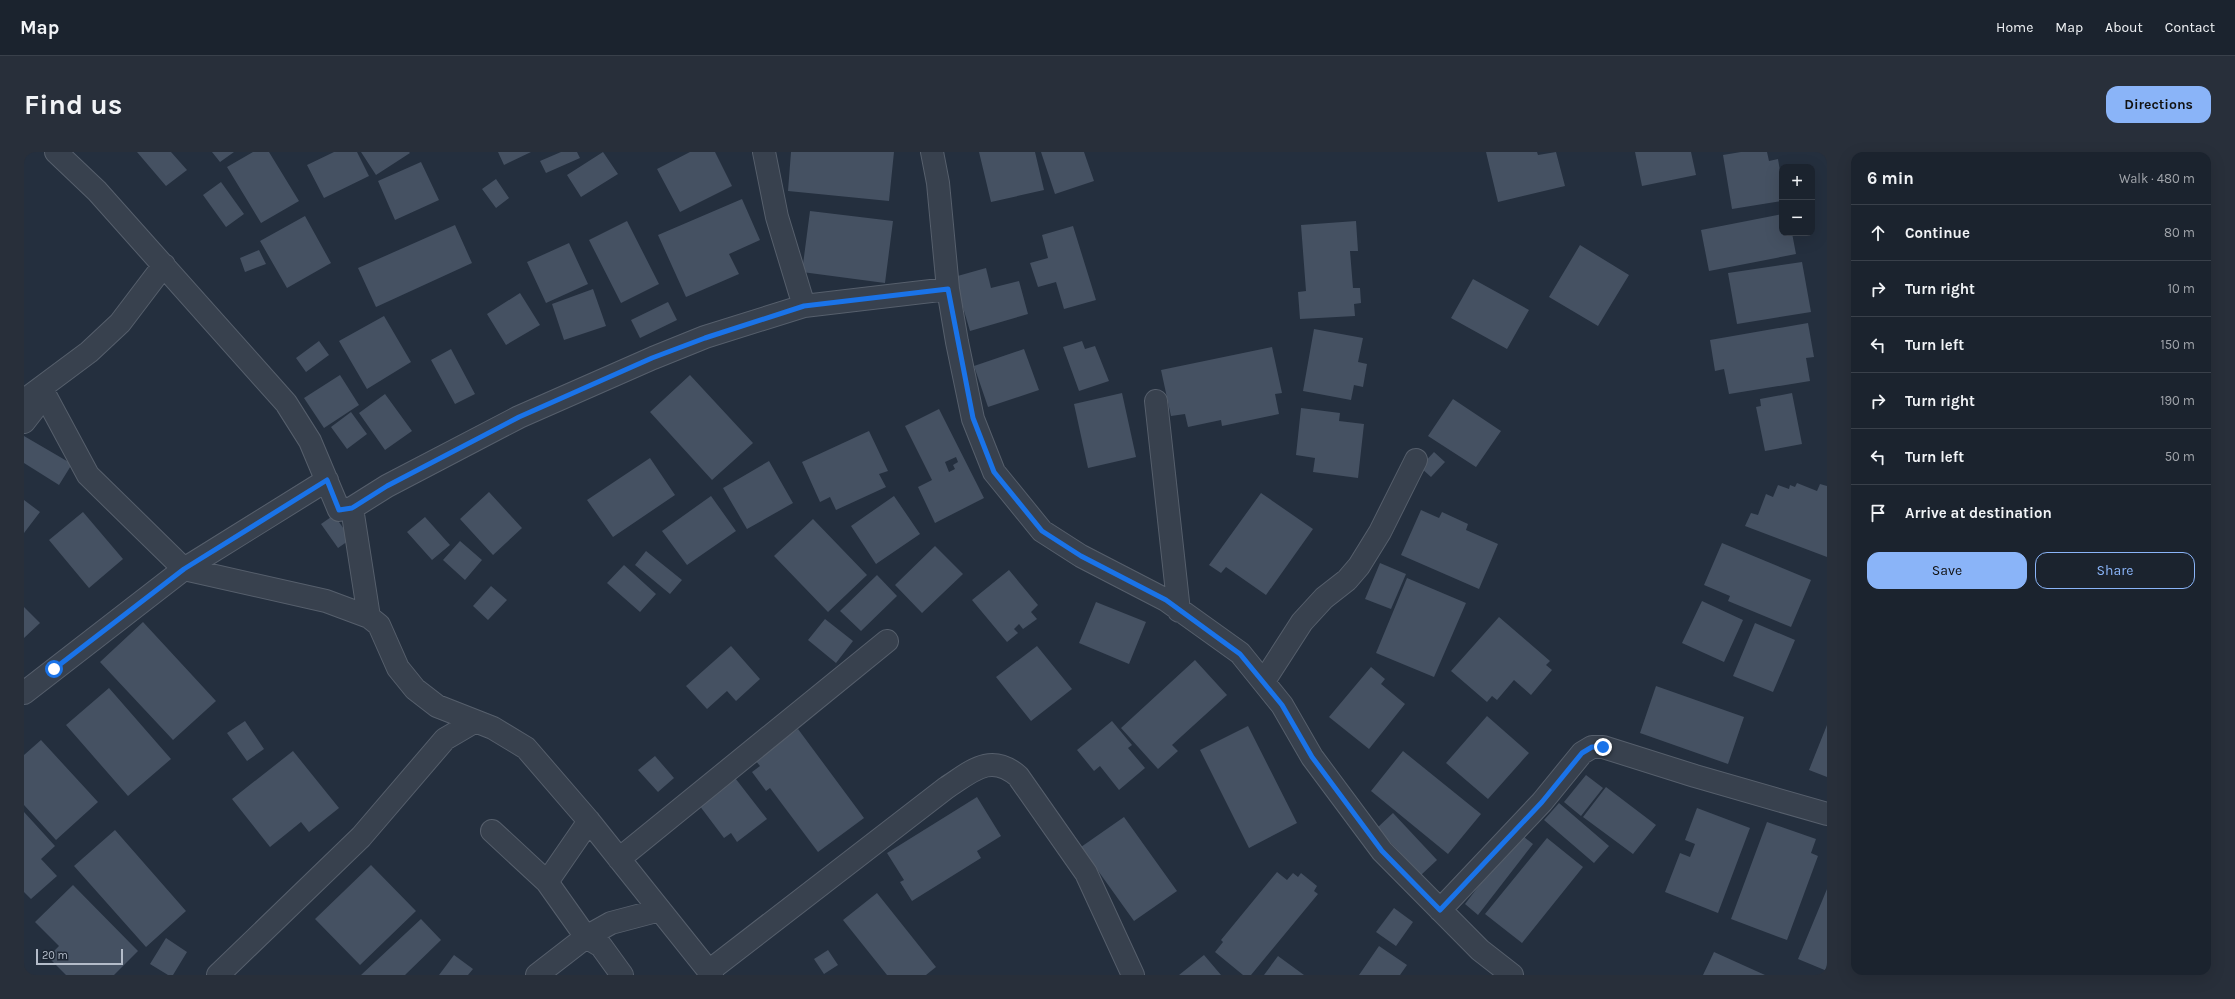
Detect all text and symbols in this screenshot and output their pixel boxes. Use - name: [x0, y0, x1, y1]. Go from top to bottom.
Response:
- text: Map: [20, 17, 59, 39]
- text: Home: [1996, 19, 2033, 36]
- text: Map: [2055, 19, 2083, 36]
- text: About: [2105, 19, 2143, 36]
- text: Contact: [2165, 19, 2215, 36]
- button: Directions: [2106, 86, 2211, 123]
- text: Find us: [24, 88, 123, 121]
- map controls: [1779, 164, 1815, 236]
- button: +: [1779, 164, 1815, 200]
- text: 6 min: [1867, 168, 1914, 188]
- text: Walk · 480 m: [2119, 171, 2195, 186]
- button: −: [1779, 200, 1815, 236]
- icon: ahead: [1867, 222, 1889, 244]
- text: Continue: [1905, 224, 1970, 242]
- text: 80 m: [2164, 225, 2195, 240]
- icon: right: [1867, 278, 1889, 300]
- text: Turn right: [1905, 280, 1975, 298]
- text: 10 m: [2168, 281, 2195, 296]
- icon: left: [1867, 334, 1889, 356]
- text: Turn left: [1905, 336, 1964, 354]
- text: 150 m: [2160, 337, 2195, 352]
- icon: right: [1867, 390, 1889, 412]
- text: Turn right: [1905, 392, 1975, 410]
- text: 190 m: [2160, 393, 2195, 408]
- icon: left: [1867, 446, 1889, 468]
- text: Turn left: [1905, 448, 1964, 466]
- text: 50 m: [2165, 449, 2195, 464]
- icon: arrive: [1867, 502, 1889, 524]
- text: Arrive at destination: [1905, 504, 2052, 522]
- button: Save: [1867, 552, 2027, 589]
- button: Share: [2035, 552, 2195, 589]
- route start: [45, 660, 63, 678]
- route end: [1594, 738, 1612, 756]
- scale bar: [36, 947, 123, 966]
- text: 20 m: [42, 949, 68, 962]

